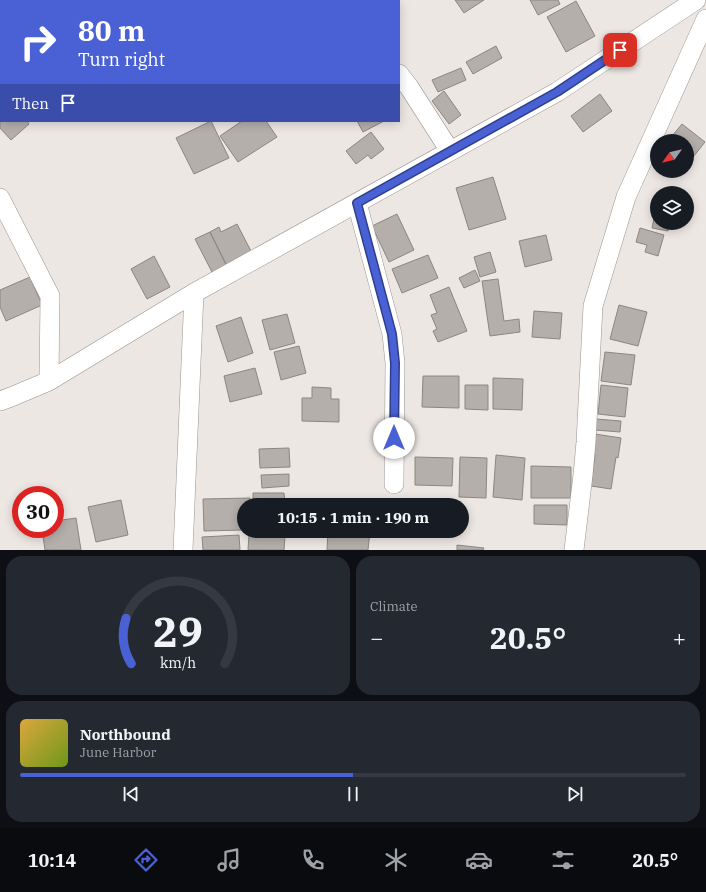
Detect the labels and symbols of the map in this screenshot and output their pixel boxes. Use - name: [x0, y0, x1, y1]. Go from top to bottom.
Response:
- pin: [603, 33, 637, 67]
- north arrow: [650, 134, 694, 178]
- position arrow: [373, 417, 415, 459]
- speed limit sign: 30: [12, 486, 64, 538]

